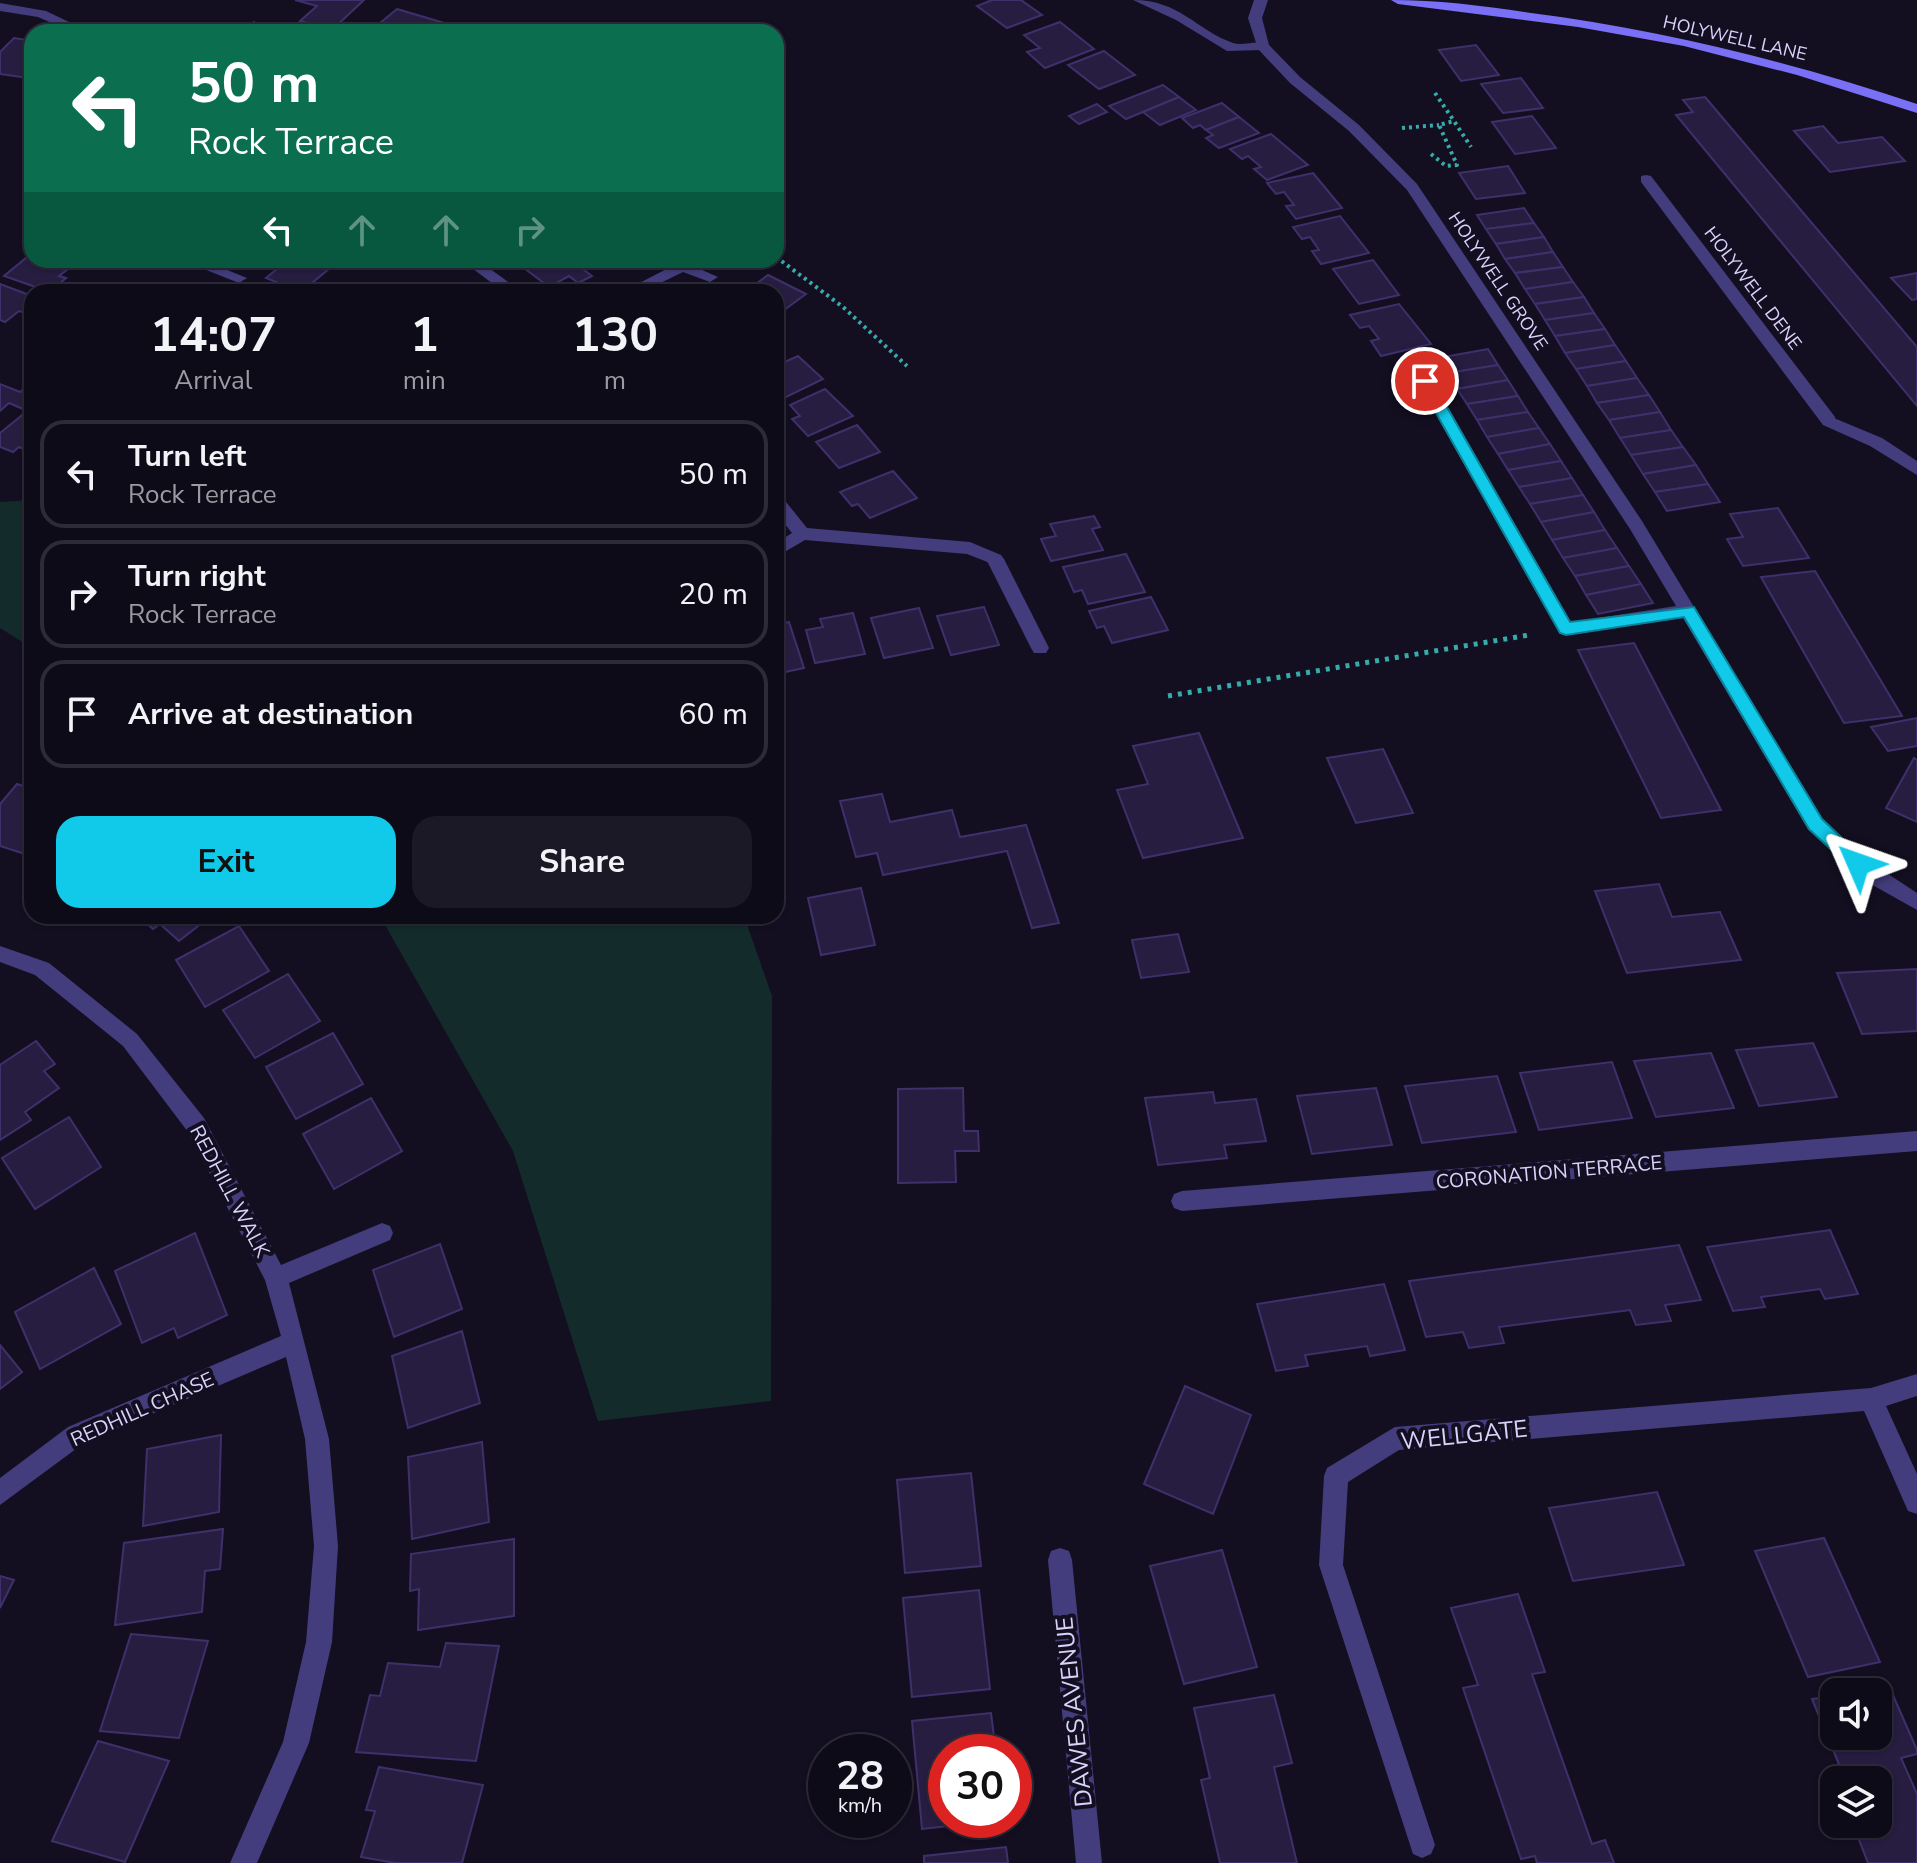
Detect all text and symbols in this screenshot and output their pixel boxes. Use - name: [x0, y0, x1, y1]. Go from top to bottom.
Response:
- street label: HOLYWELL LANE: [1661, 10, 1809, 66]
- text: 50 m: [188, 45, 319, 122]
- icon: left: [56, 56, 160, 160]
- text: Rock Terrace: [188, 118, 394, 167]
- street label: HOLYWELL GROVE: [1443, 207, 1553, 355]
- icon: left: [256, 208, 300, 252]
- icon: ahead: [340, 208, 384, 252]
- icon: ahead: [424, 208, 468, 252]
- icon: right: [508, 208, 552, 252]
- street label: HOLYWELL DENE: [1699, 222, 1807, 354]
- text: 14:07: [150, 302, 277, 368]
- text: 1: [410, 302, 439, 368]
- text: 130: [572, 302, 658, 368]
- pin: [1391, 347, 1459, 415]
- icon: arrive: [1403, 359, 1447, 403]
- text: Arrival: [174, 363, 253, 398]
- text: min: [403, 363, 446, 398]
- text: m: [604, 363, 626, 398]
- text: Turn left: [128, 436, 246, 477]
- icon: left: [60, 452, 104, 496]
- text: 50 m: [679, 454, 748, 495]
- text: Rock Terrace: [128, 477, 277, 512]
- text: Turn right: [128, 556, 266, 597]
- icon: right: [60, 572, 104, 616]
- text: 20 m: [679, 574, 748, 615]
- text: Rock Terrace: [128, 597, 277, 632]
- icon: arrive: [60, 692, 104, 736]
- text: Arrive at destination: [128, 694, 413, 735]
- text: 60 m: [679, 694, 748, 735]
- button: Exit: [56, 816, 396, 908]
- button: Share: [412, 816, 752, 908]
- position arrow: [1816, 822, 1900, 906]
- street label: REDHILL WALK: [183, 1120, 276, 1262]
- street label: CORONATION TERRACE: [1435, 1149, 1663, 1196]
- street label: REDHILL CHASE: [66, 1366, 218, 1453]
- street label: WELLGATE: [1399, 1412, 1529, 1458]
- street label: DAWES AVENUE: [1048, 1615, 1100, 1809]
- map controls: [1820, 1678, 1892, 1838]
- button: sound: [1820, 1678, 1892, 1750]
- speed limit sign: 30: [928, 1734, 1032, 1838]
- text: 28: [836, 1749, 884, 1803]
- button: layers: [1820, 1766, 1892, 1838]
- text: km/h: [838, 1792, 882, 1819]

